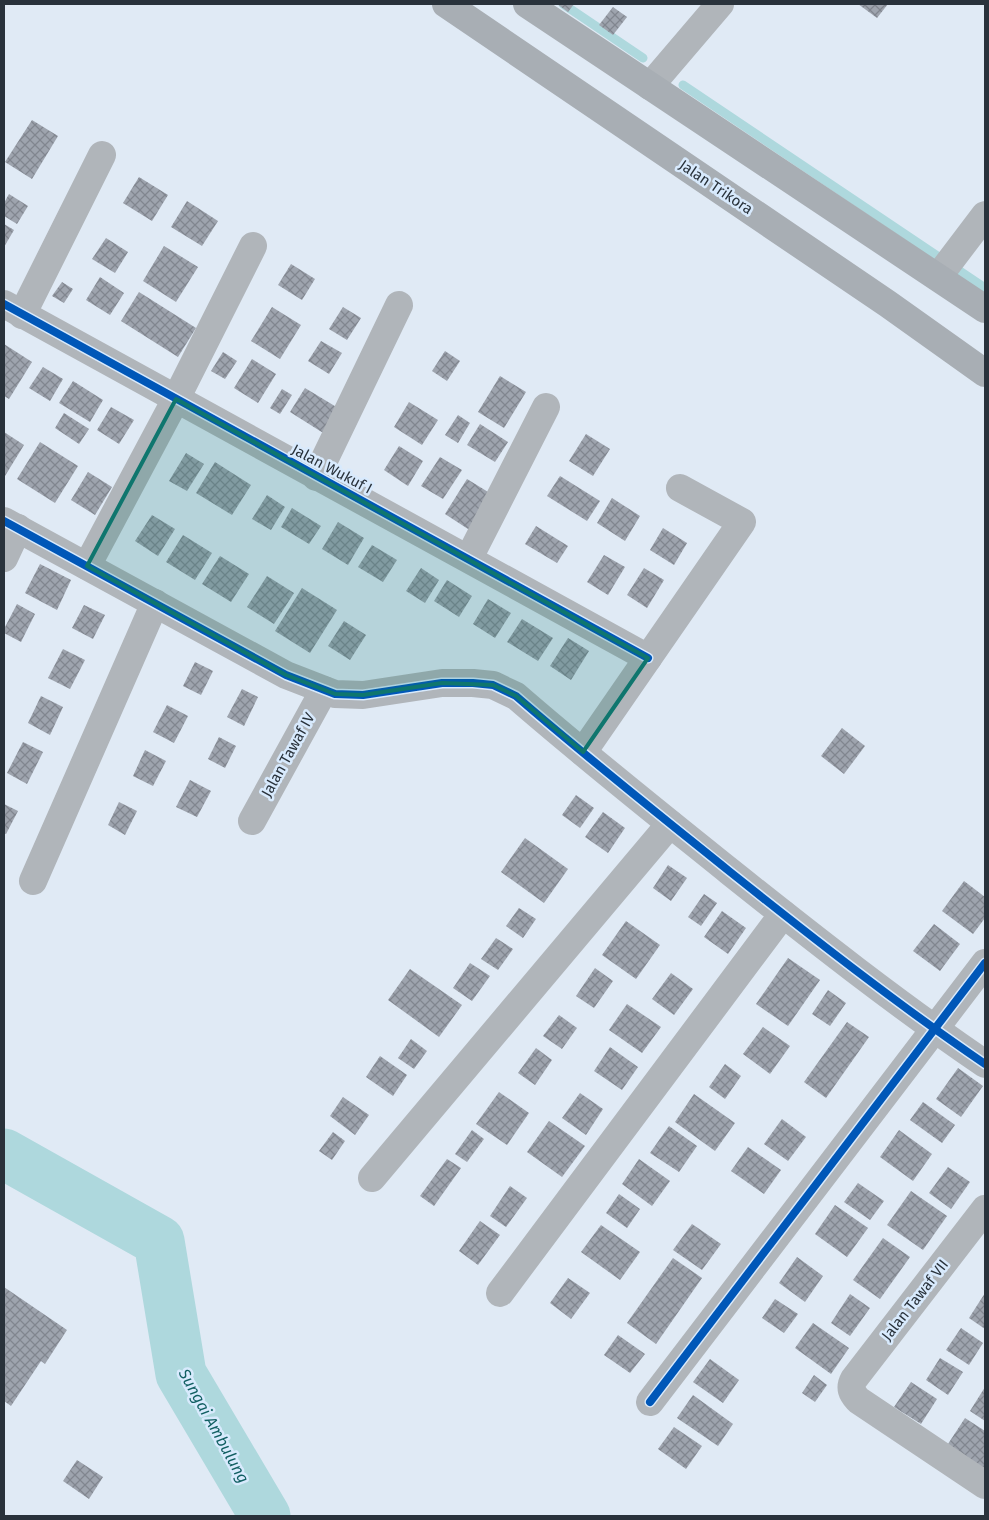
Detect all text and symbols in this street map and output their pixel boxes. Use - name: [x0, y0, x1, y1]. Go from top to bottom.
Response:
- street label: Jalan Trikora: [676, 156, 756, 218]
- street label: Jalan Wukuf I: [289, 440, 375, 498]
- street label: Jalan Tawaf IV: [257, 709, 319, 800]
- street label: Jalan Tawaf VII: [878, 1256, 952, 1344]
- water label: Sungai Ambulung: [174, 1365, 253, 1486]

